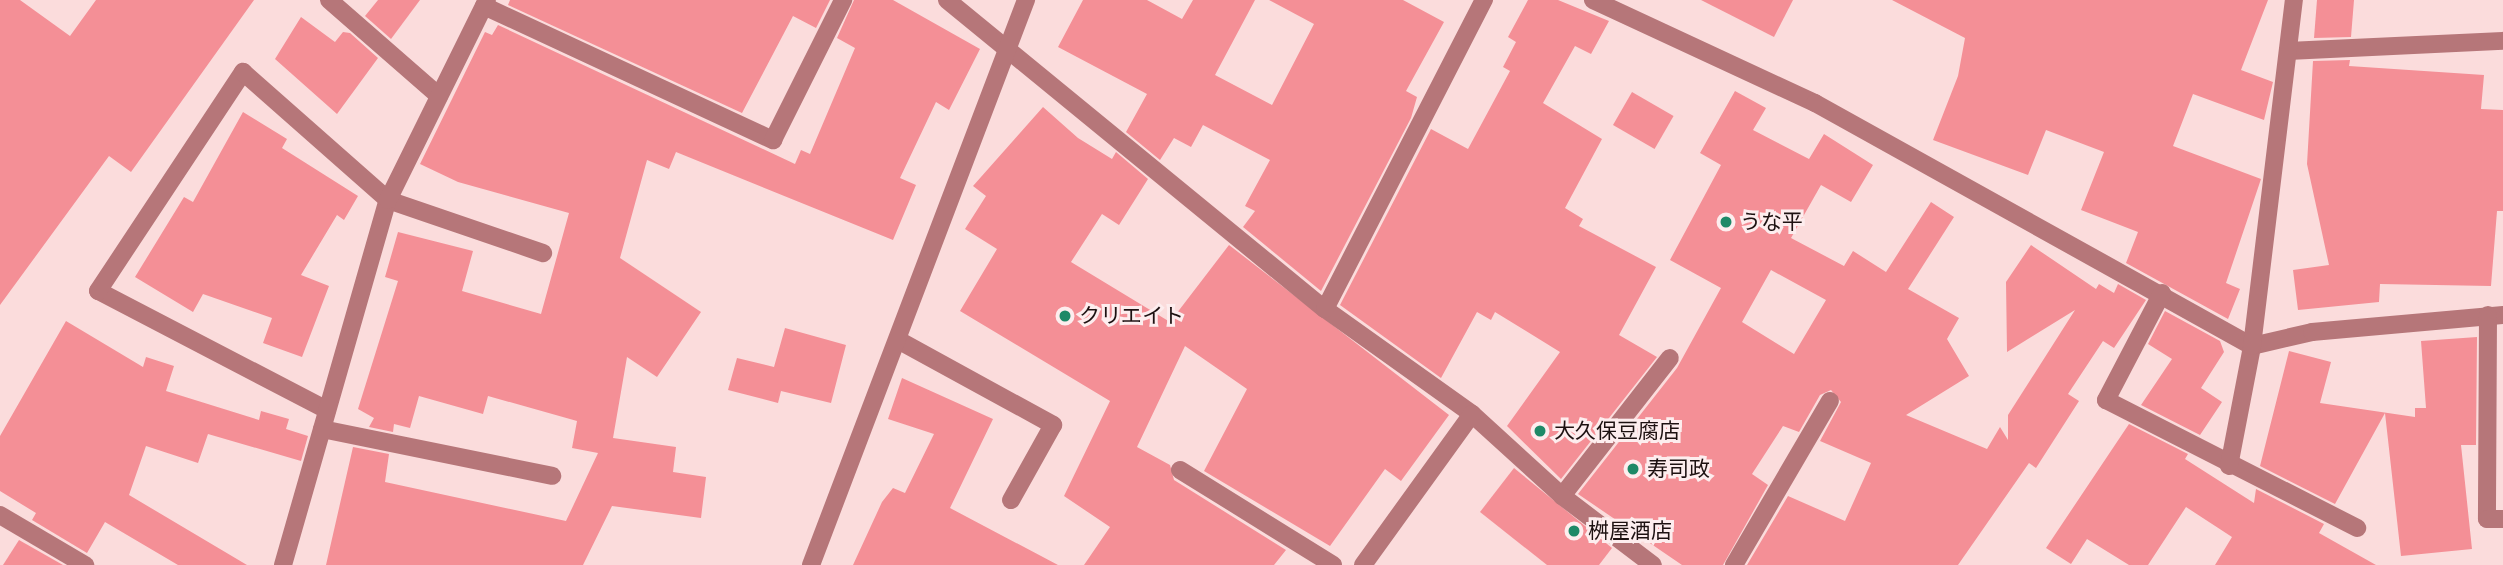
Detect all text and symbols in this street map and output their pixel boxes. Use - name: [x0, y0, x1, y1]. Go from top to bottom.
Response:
- place label: うな平: [1740, 209, 1803, 235]
- marker: うな平: [1718, 214, 1734, 230]
- place label: クリエイト: [1079, 303, 1184, 329]
- marker: クリエイト: [1057, 308, 1073, 324]
- place label: 大久保豆腐店: [1554, 418, 1680, 444]
- marker: 大久保豆腐店: [1532, 423, 1548, 439]
- place label: 寿司政: [1647, 456, 1710, 482]
- marker: 寿司政: [1625, 461, 1641, 477]
- place label: 桝屋酒店: [1588, 518, 1672, 544]
- marker: 桝屋酒店: [1566, 523, 1582, 539]

